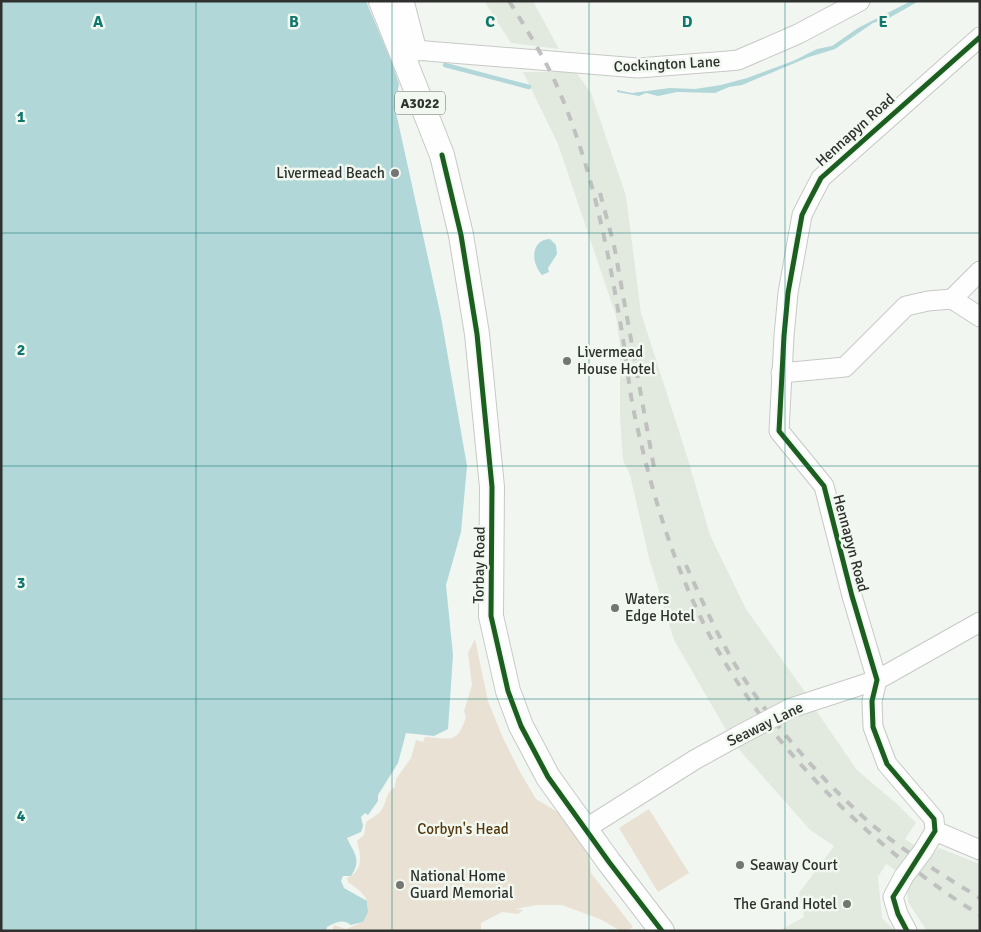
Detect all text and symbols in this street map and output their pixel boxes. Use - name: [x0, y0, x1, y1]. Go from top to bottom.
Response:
- text: A: [93, 12, 104, 32]
- text: B: [289, 12, 299, 32]
- text: C: [485, 12, 495, 32]
- text: D: [682, 12, 693, 32]
- text: E: [878, 12, 888, 32]
- street label: Cockington Lane: [613, 52, 721, 76]
- street label: Hennapyn Road: [812, 90, 898, 170]
- road number: A3022: [395, 92, 445, 115]
- text: 1: [17, 107, 26, 127]
- place label: Livermead Beach: [276, 164, 385, 182]
- marker: Livermead Beach: [389, 167, 401, 179]
- text: 2: [17, 340, 25, 360]
- place label: Livermead House Hotel: [577, 343, 655, 378]
- marker: Livermead House Hotel: [561, 355, 573, 367]
- street label: Hennapyn Road: [829, 492, 873, 594]
- street label: Torbay Road: [469, 526, 489, 604]
- text: 3: [17, 573, 25, 593]
- place label: Waters Edge Hotel: [625, 590, 695, 625]
- marker: Waters Edge Hotel: [609, 602, 621, 614]
- street label: Seaway Lane: [724, 698, 806, 750]
- text: 4: [17, 806, 26, 826]
- park label: Corbyn's Head: [417, 820, 509, 838]
- place label: Seaway Court: [750, 856, 838, 874]
- marker: Seaway Court: [734, 859, 746, 871]
- place label: National Home Guard Memorial: [410, 867, 513, 902]
- marker: National Home Guard Memorial: [394, 879, 406, 891]
- place label: The Grand Hotel: [734, 895, 837, 913]
- marker: The Grand Hotel: [841, 898, 853, 910]

